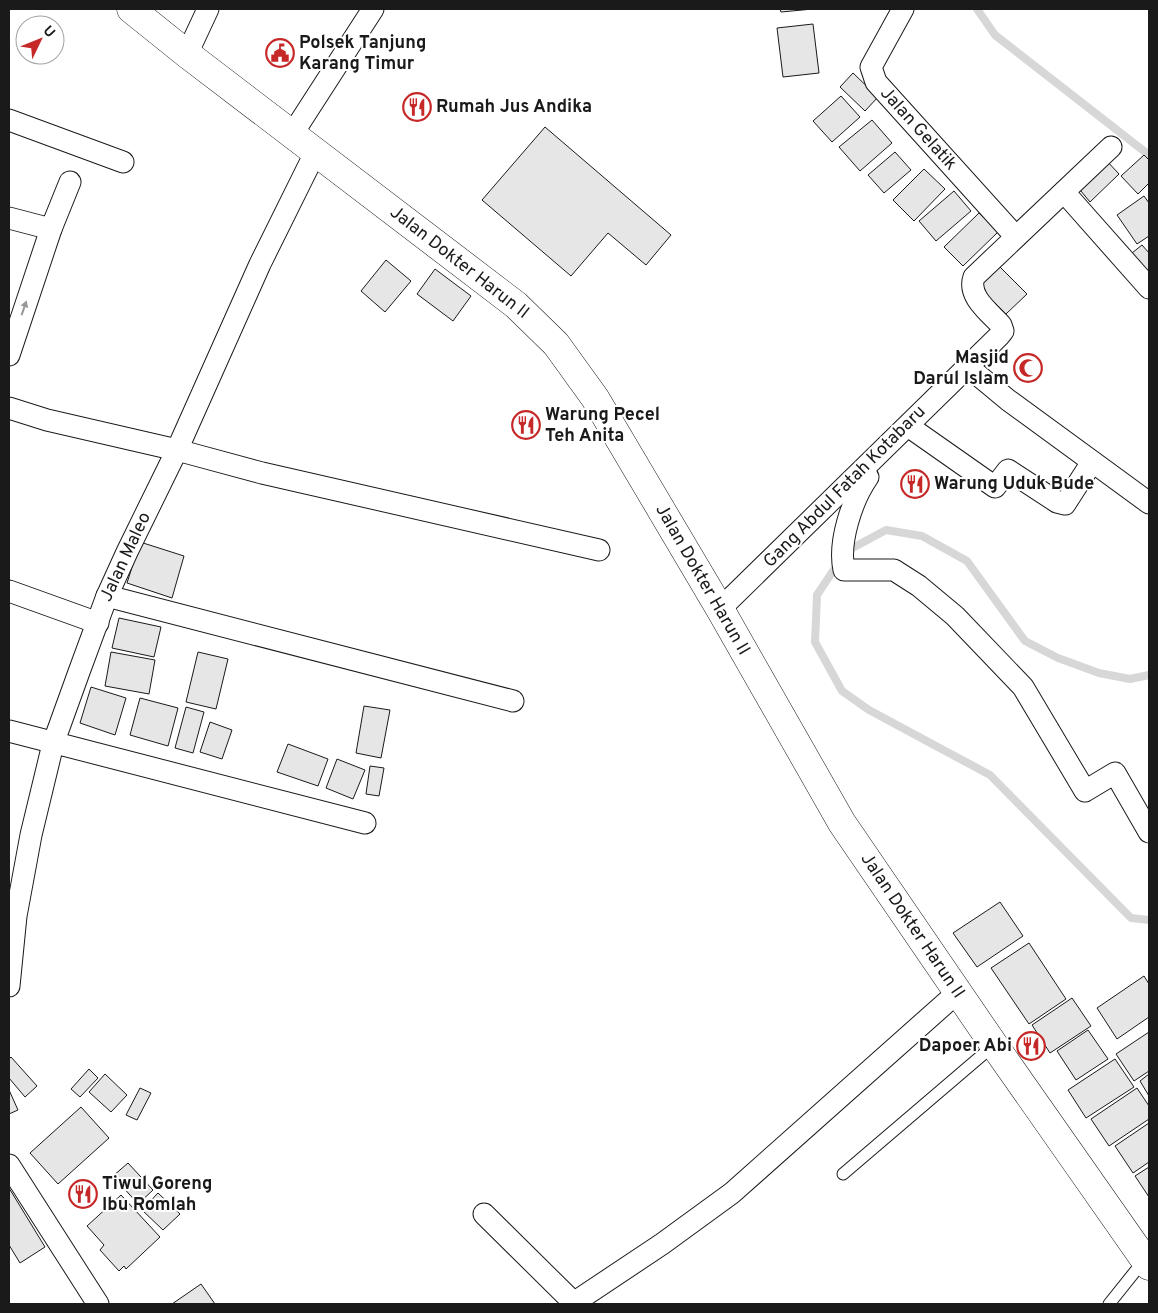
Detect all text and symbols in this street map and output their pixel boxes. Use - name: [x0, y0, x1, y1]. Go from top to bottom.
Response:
- north arrow: [15, 15, 65, 65]
- text: U: [39, 23, 58, 42]
- place label: Polsek Tanjung Karang Timur: [299, 32, 426, 76]
- public building icon: Polsek Tanjung Karang Timur: [265, 38, 295, 68]
- street label: Jalan Gelatik: [874, 82, 962, 176]
- restaurant icon: Rumah Jus Andika: [402, 92, 432, 122]
- place label: Rumah Jus Andika: [436, 96, 592, 119]
- street label: Jalan Dokter Harun II: [385, 201, 533, 325]
- one-way arrow: [21, 301, 28, 316]
- place label: Masjid Darul Islam: [913, 347, 1009, 391]
- mosque icon: Masjid Darul Islam: [1013, 353, 1043, 383]
- street label: Gang Abdul Fatah Kotabaru: [759, 401, 931, 573]
- place label: Warung Pecel Teh Anita: [545, 404, 660, 448]
- restaurant icon: Warung Pecel Teh Anita: [511, 410, 541, 440]
- restaurant icon: Warung Uduk Bude: [900, 469, 930, 499]
- place label: Warung Uduk Bude: [934, 473, 1094, 496]
- street label: Jalan Dokter Harun II: [649, 500, 755, 660]
- street label: Jalan Maleo: [95, 509, 157, 605]
- street label: Jalan Dokter Harun II: [855, 849, 969, 1003]
- restaurant icon: Dapoer Abi: [1016, 1031, 1046, 1061]
- place label: Dapoer Abi: [919, 1035, 1012, 1058]
- place label: Tiwul Goreng Ibu Romlah: [102, 1173, 212, 1217]
- restaurant icon: Tiwul Goreng Ibu Romlah: [68, 1179, 98, 1209]

